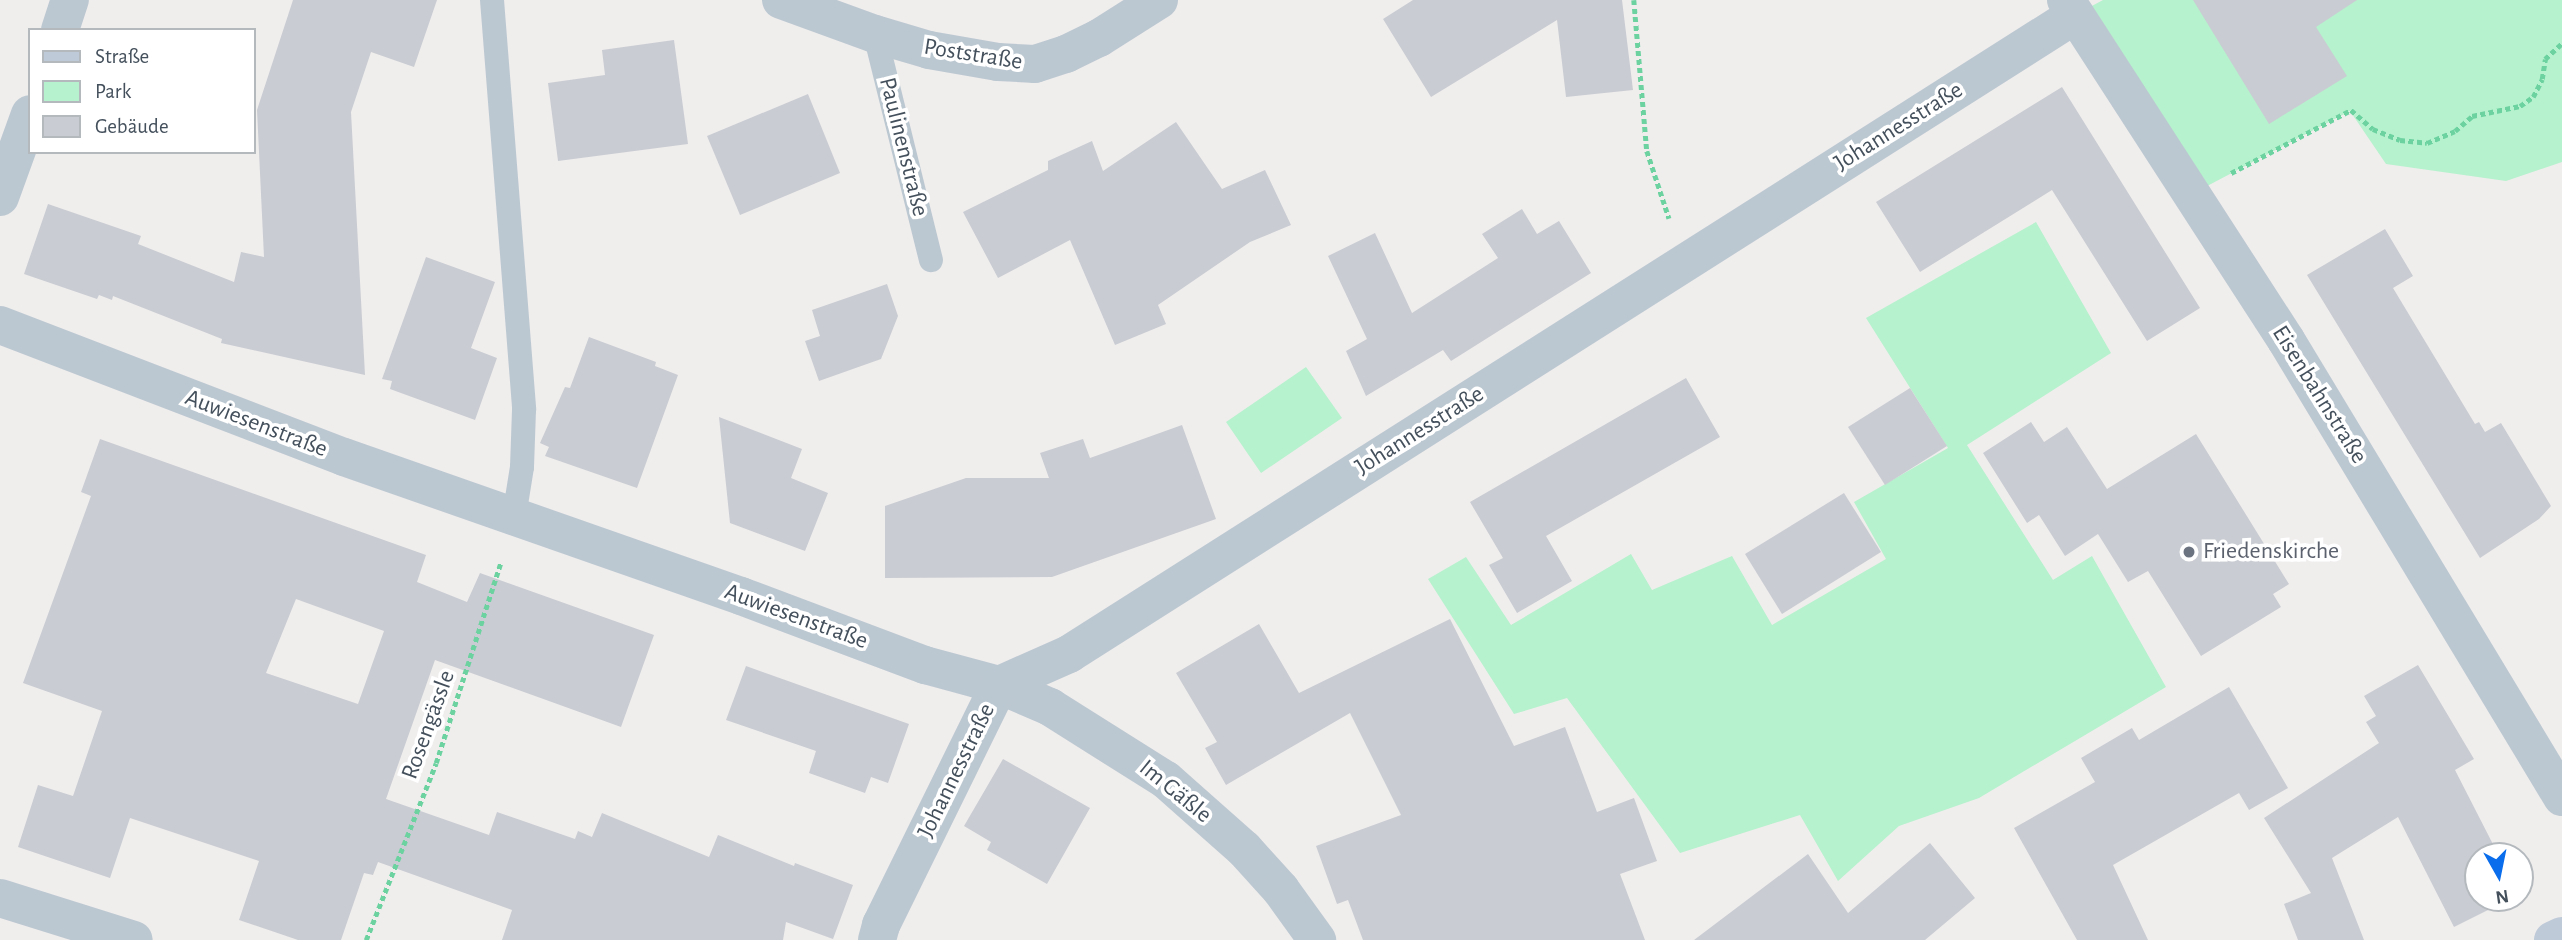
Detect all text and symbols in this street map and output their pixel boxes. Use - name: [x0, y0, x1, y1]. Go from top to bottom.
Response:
- legend: [28, 28, 256, 154]
- street label: Poststraße: [922, 33, 1024, 77]
- text: Straße: [95, 46, 149, 67]
- street label: Paulinenstraße: [872, 75, 934, 219]
- street label: Johannesstraße: [1829, 76, 1969, 178]
- text: Park: [95, 81, 131, 102]
- text: Gebäude: [95, 116, 169, 137]
- street label: Eisenbahnstraße: [2265, 321, 2373, 469]
- street label: Johannesstraße: [1350, 380, 1490, 482]
- street label: Auwiesenstraße: [181, 384, 331, 464]
- place label: Friedenskirche: [2203, 538, 2339, 566]
- marker: Friedenskirche: [2181, 544, 2197, 560]
- street label: Auwiesenstraße: [721, 578, 871, 656]
- street label: Rosengässle: [396, 667, 462, 783]
- street label: Johannesstraße: [912, 699, 1002, 843]
- street label: Im Gäßle: [1133, 754, 1217, 830]
- north arrow: [2464, 842, 2534, 912]
- text: N: [2494, 886, 2510, 907]

